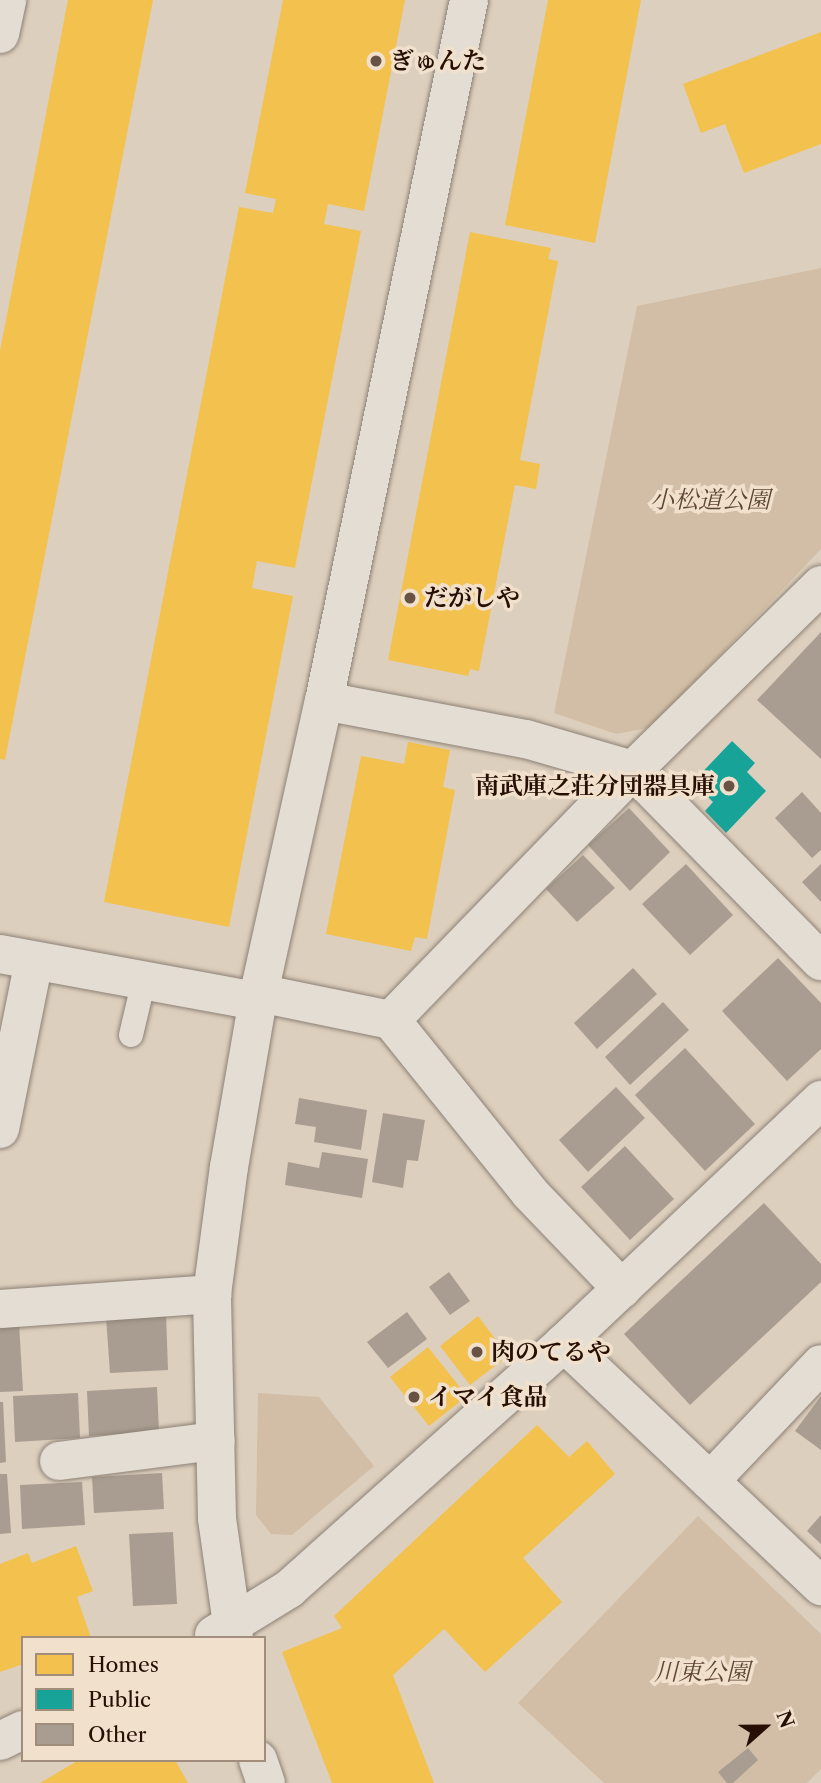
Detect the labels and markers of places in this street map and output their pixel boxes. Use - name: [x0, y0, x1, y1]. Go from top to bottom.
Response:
- place label: ぎゅんた: [390, 47, 486, 75]
- marker: ぎゅんた: [368, 53, 384, 69]
- place label: だがしや: [424, 584, 520, 612]
- marker: だがしや: [402, 590, 418, 606]
- place label: 南武庫之荘分団器具庫: [475, 772, 715, 800]
- marker: 南武庫之荘分団器具庫: [721, 778, 737, 794]
- place label: 肉のてるや: [491, 1338, 611, 1366]
- marker: 肉のてるや: [469, 1344, 485, 1360]
- place label: イマイ食品: [428, 1383, 548, 1411]
- marker: イマイ食品: [406, 1389, 422, 1405]

